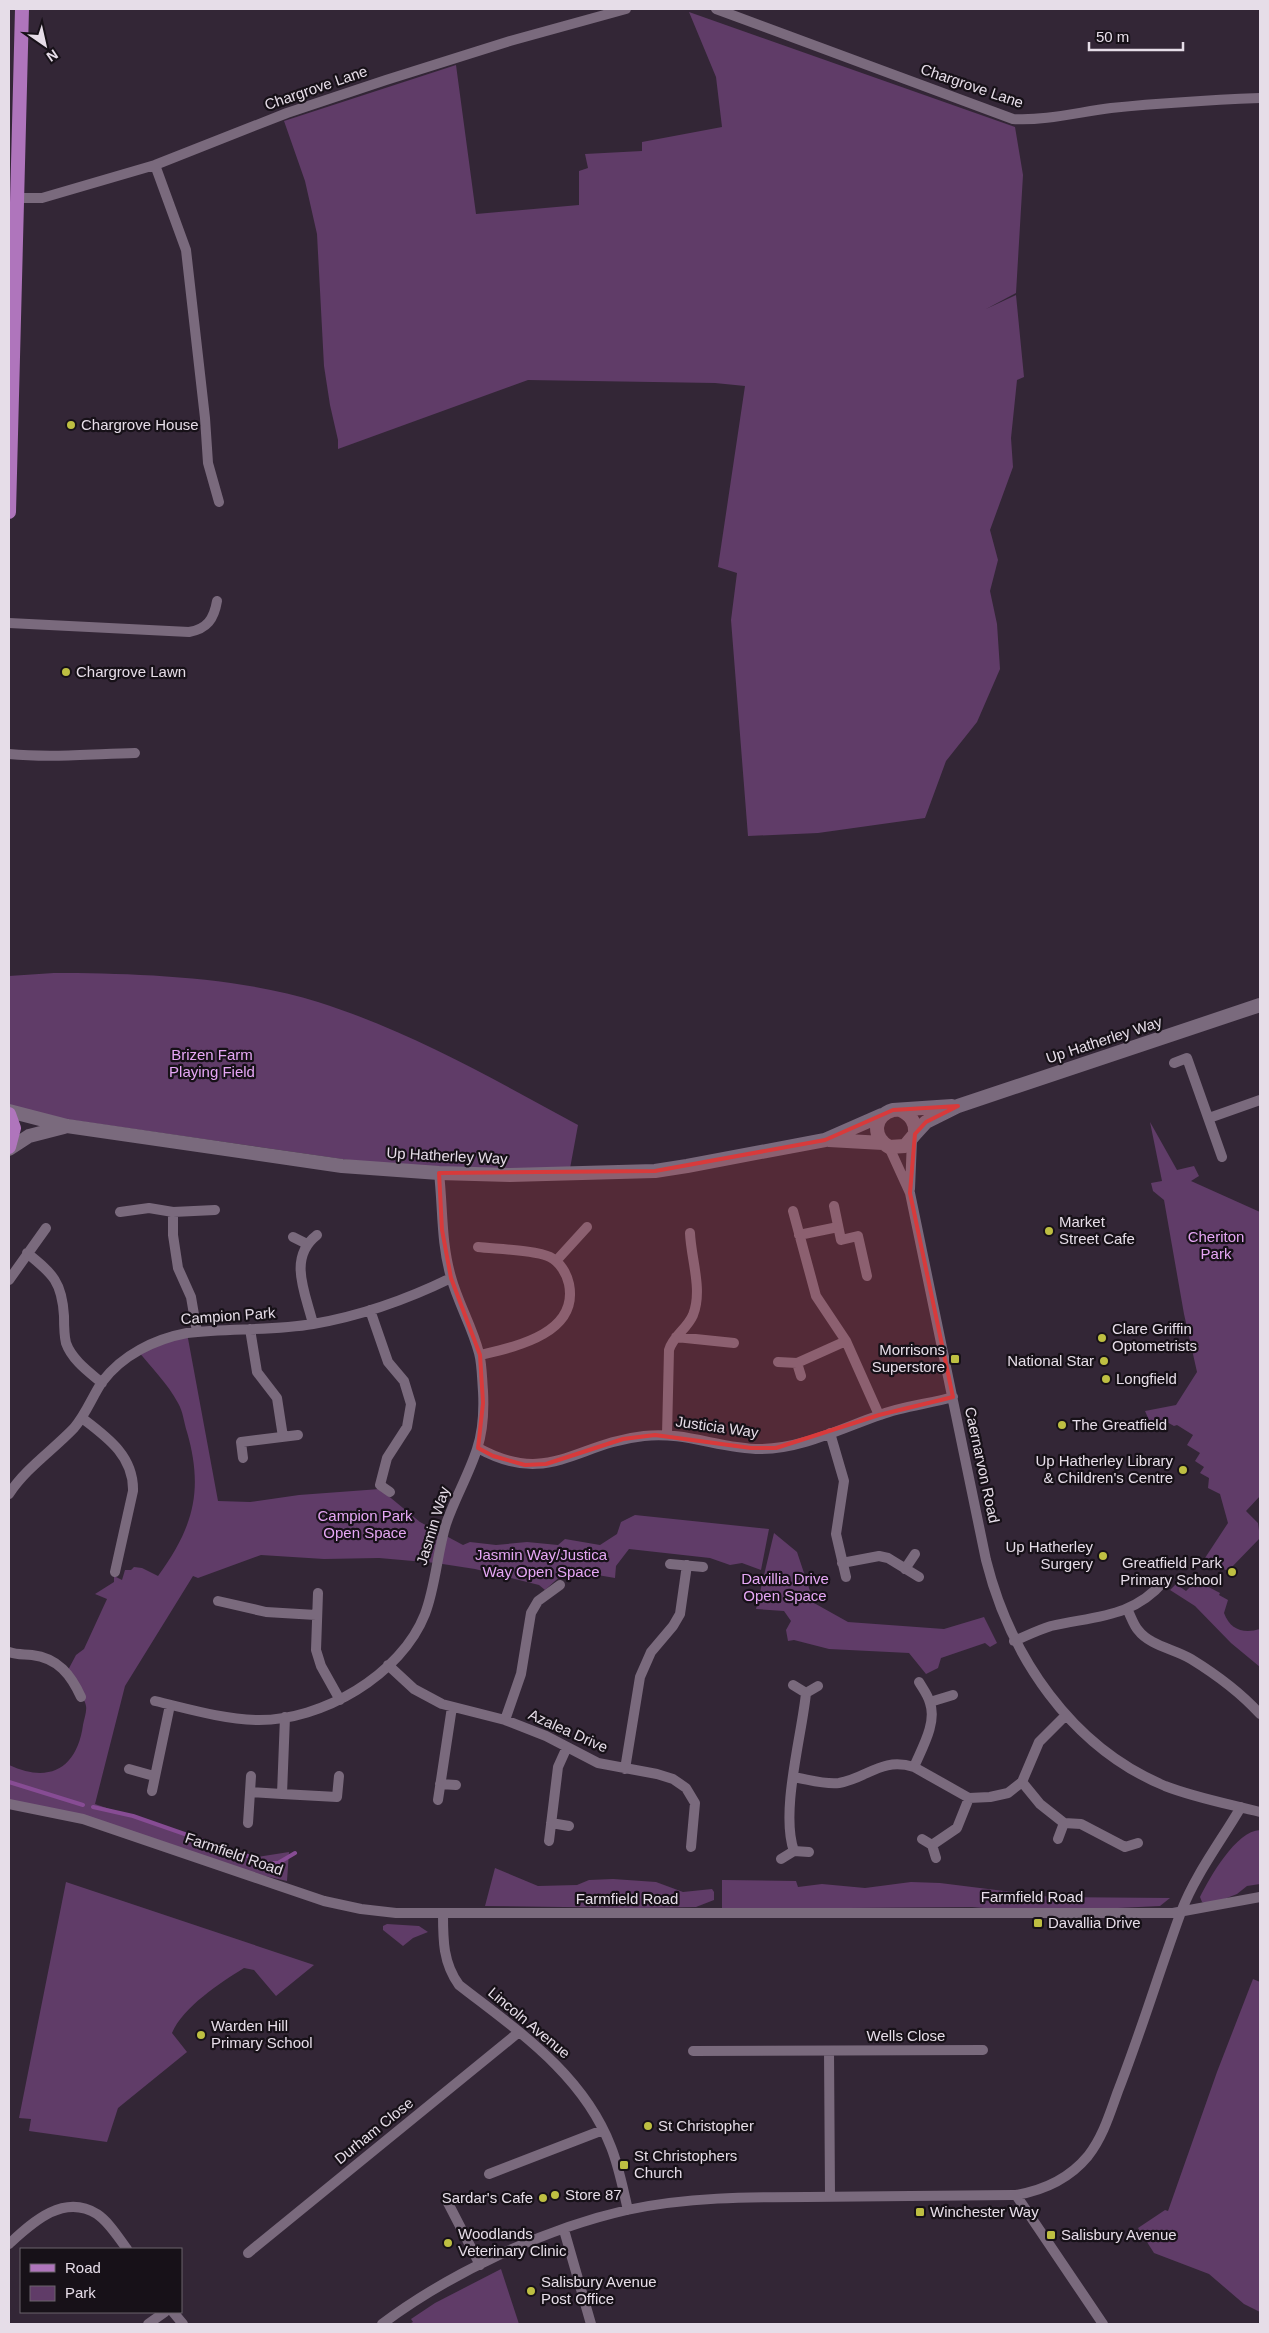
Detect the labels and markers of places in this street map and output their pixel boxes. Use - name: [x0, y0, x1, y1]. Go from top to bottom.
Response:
- place label: Chargrove House: [81, 416, 199, 433]
- marker: Chargrove House: [65, 419, 77, 431]
- place label: Chargrove Lawn: [76, 663, 186, 680]
- marker: Chargrove Lawn: [60, 666, 72, 678]
- place label: Market Street Cafe: [1059, 1213, 1135, 1247]
- marker: Market Street Cafe: [1043, 1225, 1055, 1237]
- place label: Clare Griffin Optometrists: [1112, 1320, 1197, 1354]
- marker: Clare Griffin Optometrists: [1096, 1332, 1108, 1344]
- place label: Morrisons Superstore: [872, 1341, 945, 1375]
- place label: National Star: [1007, 1352, 1094, 1369]
- marker: Morrisons Superstore: [949, 1353, 961, 1365]
- marker: National Star: [1098, 1355, 1110, 1367]
- place label: Longfield: [1116, 1370, 1177, 1387]
- marker: Longfield: [1100, 1373, 1112, 1385]
- place label: The Greatfield: [1072, 1416, 1167, 1433]
- marker: The Greatfield: [1056, 1419, 1068, 1431]
- place label: Up Hatherley Library & Children's Centre: [1035, 1452, 1173, 1486]
- marker: Up Hatherley Library & Children's Centre: [1177, 1464, 1189, 1476]
- place label: Up Hatherley Surgery: [1005, 1538, 1093, 1572]
- marker: Up Hatherley Surgery: [1097, 1550, 1109, 1562]
- place label: Greatfield Park Primary School: [1120, 1554, 1222, 1588]
- marker: Greatfield Park Primary School: [1226, 1566, 1238, 1578]
- place label: Davallia Drive: [1048, 1914, 1141, 1931]
- marker: Davallia Drive: [1032, 1917, 1044, 1929]
- place label: Warden Hill Primary School: [211, 2017, 313, 2051]
- marker: Warden Hill Primary School: [195, 2029, 207, 2041]
- place label: St Christopher: [658, 2117, 754, 2134]
- marker: St Christopher: [642, 2120, 654, 2132]
- place label: St Christophers Church: [634, 2147, 737, 2181]
- marker: St Christophers Church: [618, 2159, 630, 2171]
- place label: Store 87: [565, 2186, 622, 2203]
- place label: Sardar's Cafe: [442, 2189, 533, 2206]
- marker: Store 87: [549, 2189, 561, 2201]
- marker: Sardar's Cafe: [537, 2192, 549, 2204]
- place label: Winchester Way: [930, 2203, 1039, 2220]
- marker: Winchester Way: [914, 2206, 926, 2218]
- place label: Woodlands Veterinary Clinic: [458, 2225, 567, 2259]
- place label: Salisbury Avenue: [1061, 2226, 1177, 2243]
- marker: Salisbury Avenue: [1045, 2229, 1057, 2241]
- marker: Woodlands Veterinary Clinic: [442, 2237, 454, 2249]
- place label: Salisbury Avenue Post Office: [541, 2273, 657, 2307]
- marker: Salisbury Avenue Post Office: [525, 2285, 537, 2297]

